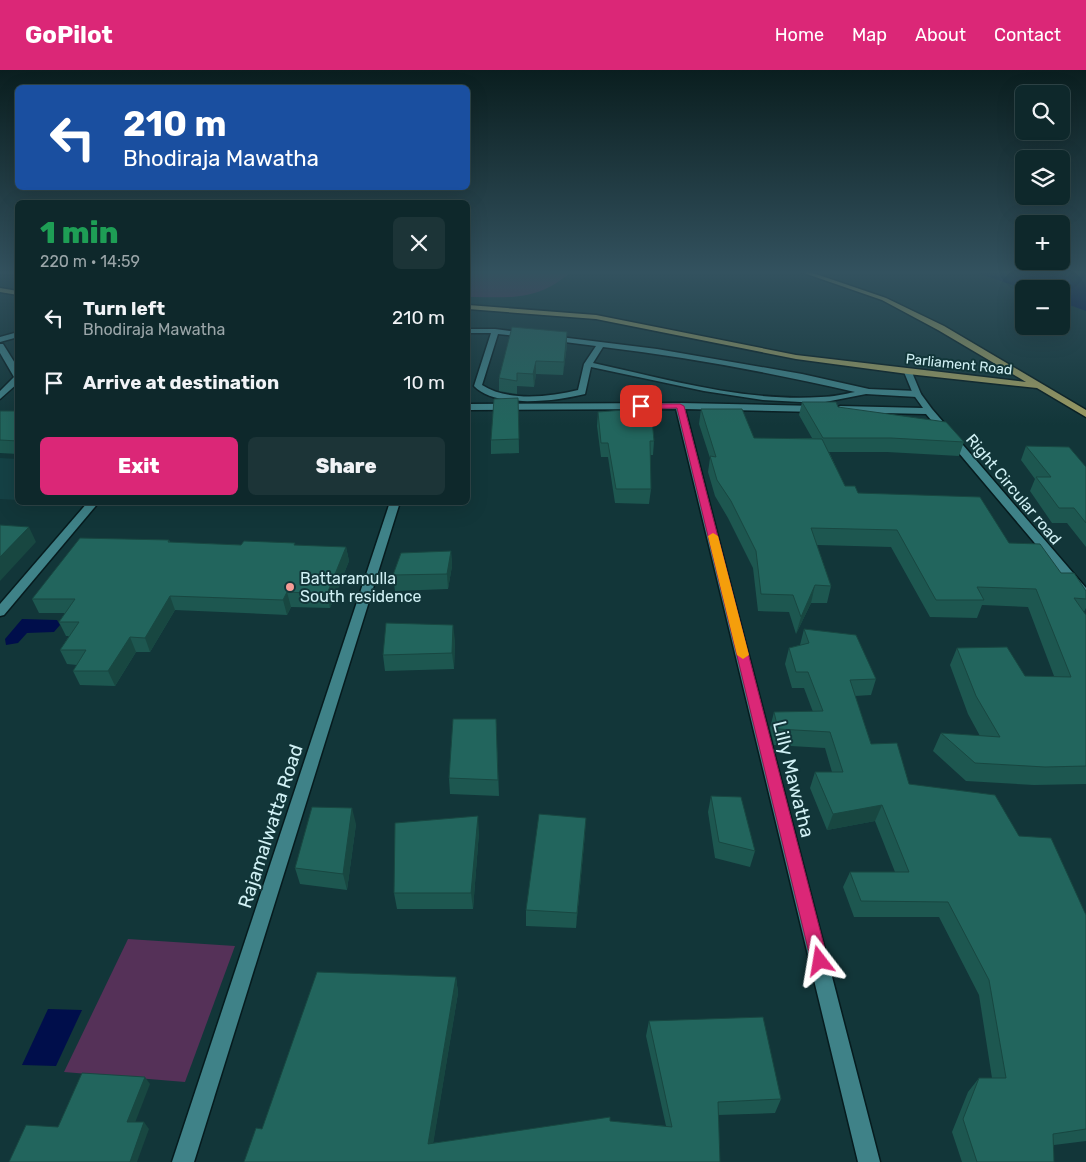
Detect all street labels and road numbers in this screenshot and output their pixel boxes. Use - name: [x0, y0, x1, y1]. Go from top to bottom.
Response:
- street label: Parliament Road: [905, 350, 1013, 379]
- street label: Right Circular road: [962, 430, 1065, 548]
- street label: Lilly Mawatha: [768, 718, 819, 840]
- street label: Rajamalwatta Road: [233, 741, 308, 911]

